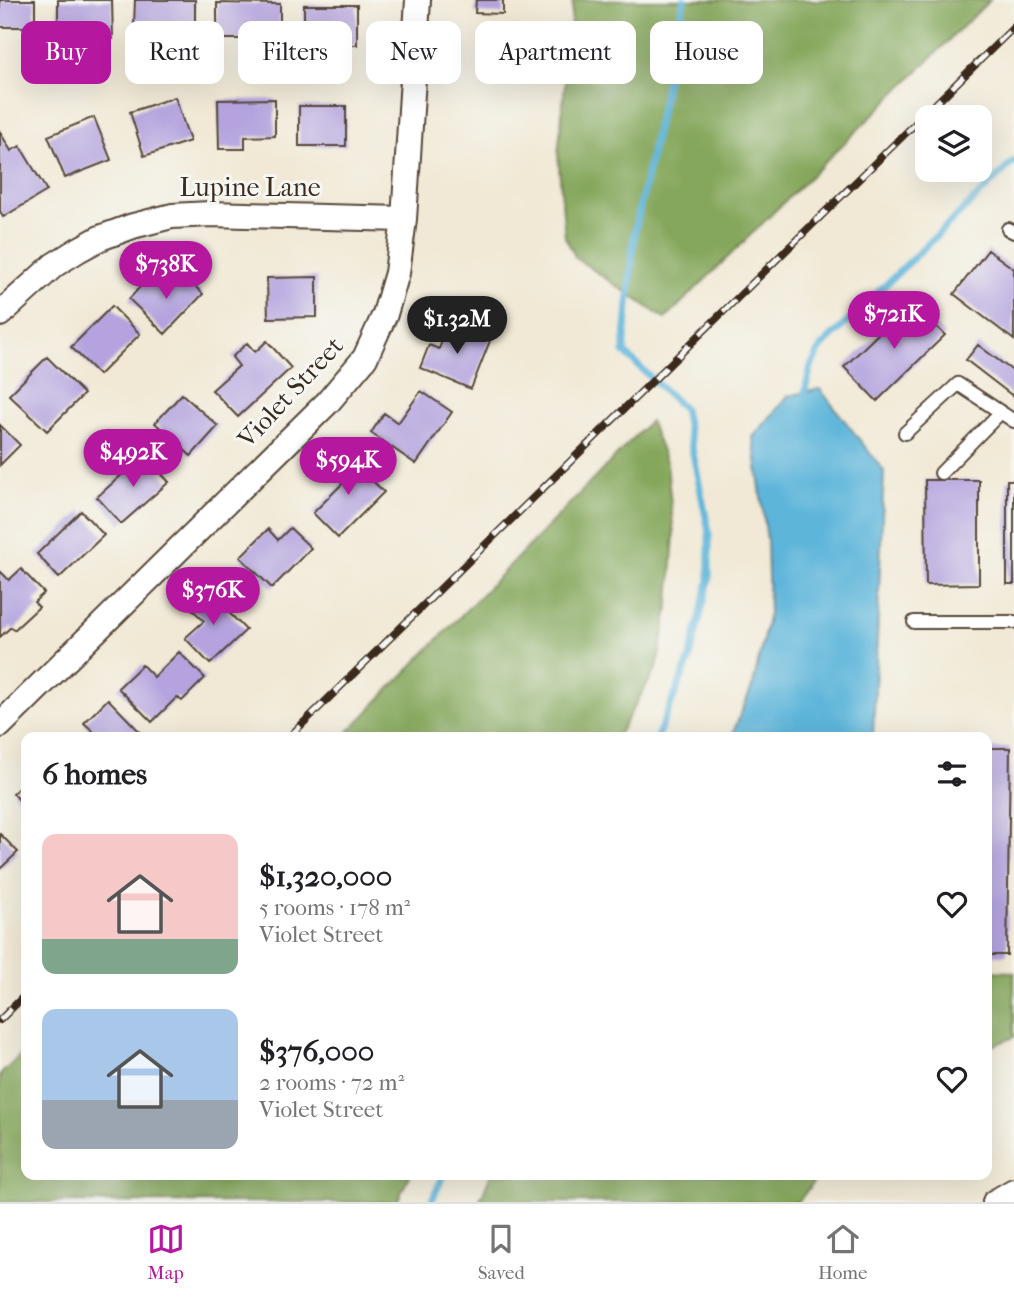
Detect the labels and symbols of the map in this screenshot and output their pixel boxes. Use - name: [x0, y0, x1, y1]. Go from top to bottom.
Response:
- street label: Lupine Lane: [179, 172, 321, 203]
- pin: $738K: [117, 242, 215, 301]
- pin: $721K: [845, 292, 943, 351]
- pin: $1.32M: [400, 296, 514, 356]
- street label: Violet Street: [230, 330, 350, 455]
- pin: $492K: [84, 430, 182, 489]
- pin: $594K: [299, 438, 397, 497]
- pin: $376K: [164, 568, 262, 627]

